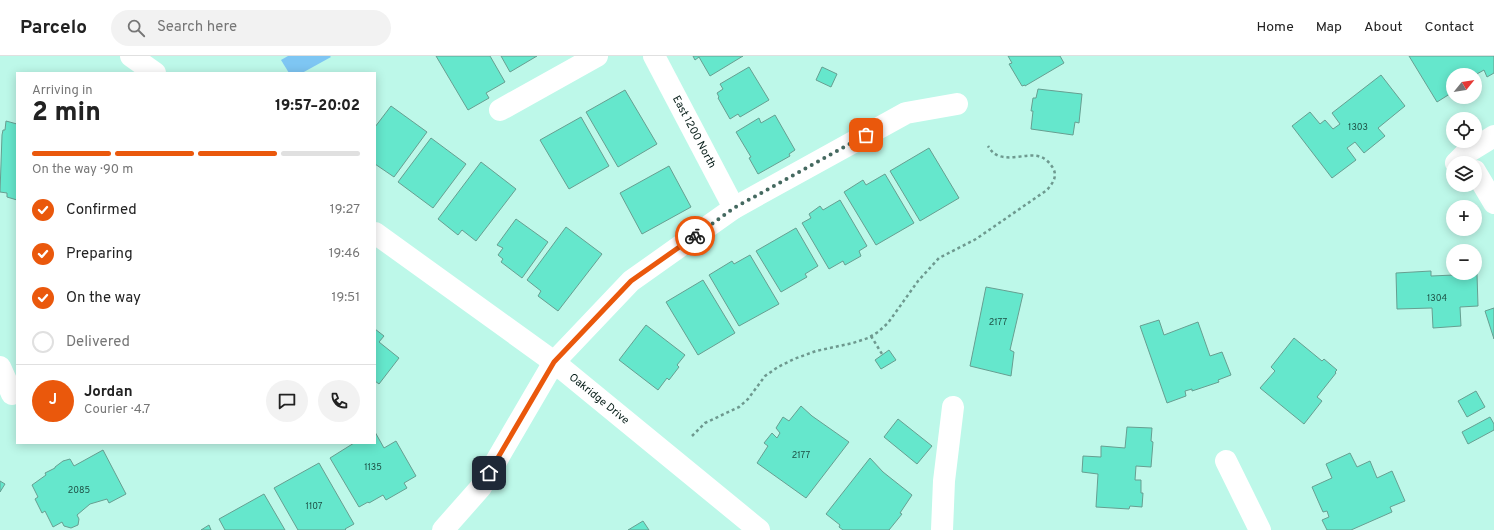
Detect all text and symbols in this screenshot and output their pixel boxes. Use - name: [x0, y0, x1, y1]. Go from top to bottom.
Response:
- search box: [111, 10, 391, 46]
- text: Parcelo: [20, 16, 87, 40]
- icon: search: [125, 17, 147, 39]
- text: Search here: [157, 18, 237, 37]
- text: Home: [1257, 19, 1294, 36]
- text: Map: [1316, 19, 1342, 36]
- text: About: [1364, 19, 1403, 36]
- text: Contact: [1425, 19, 1474, 36]
- north arrow: [1446, 68, 1482, 104]
- map controls: [1446, 68, 1482, 280]
- text: Arriving in: [32, 83, 93, 99]
- street label: East 1200 North: [669, 93, 719, 171]
- text: 2 min: [32, 97, 101, 130]
- text: 19:57–20:02: [275, 97, 360, 116]
- button: locate: [1446, 112, 1482, 148]
- pin: [849, 118, 883, 152]
- house number: 1303: [1348, 122, 1368, 133]
- icon: bag: [855, 124, 877, 146]
- button: layers: [1446, 156, 1482, 192]
- text: On the way · 90 m: [32, 162, 133, 178]
- icon: check: [32, 199, 54, 221]
- button: +: [1446, 200, 1482, 236]
- text: Confirmed: [66, 201, 137, 220]
- text: 19:27: [330, 202, 360, 218]
- courier: [675, 216, 715, 256]
- icon: bike: [684, 225, 706, 247]
- icon: check: [32, 243, 54, 265]
- button: −: [1446, 244, 1482, 280]
- text: Preparing: [66, 245, 133, 264]
- text: 19:46: [329, 246, 360, 262]
- icon: check: [32, 287, 54, 309]
- text: On the way: [66, 289, 141, 308]
- text: 19:51: [332, 290, 360, 306]
- house number: 1304: [1427, 293, 1447, 304]
- house number: 2177: [989, 317, 1008, 328]
- text: Delivered: [66, 333, 130, 352]
- street label: Oakridge Drive: [566, 370, 632, 428]
- button: chat: [266, 380, 308, 422]
- button: phone: [318, 380, 360, 422]
- text: Jordan: [84, 383, 133, 402]
- text: J: [49, 391, 57, 410]
- text: Courier · 4.7: [84, 402, 150, 418]
- house number: 2177: [792, 450, 811, 461]
- pin: [472, 456, 506, 490]
- house number: 1135: [364, 462, 382, 473]
- icon: home: [478, 462, 500, 484]
- house number: 2085: [68, 485, 90, 496]
- house number: 1107: [306, 501, 323, 512]

